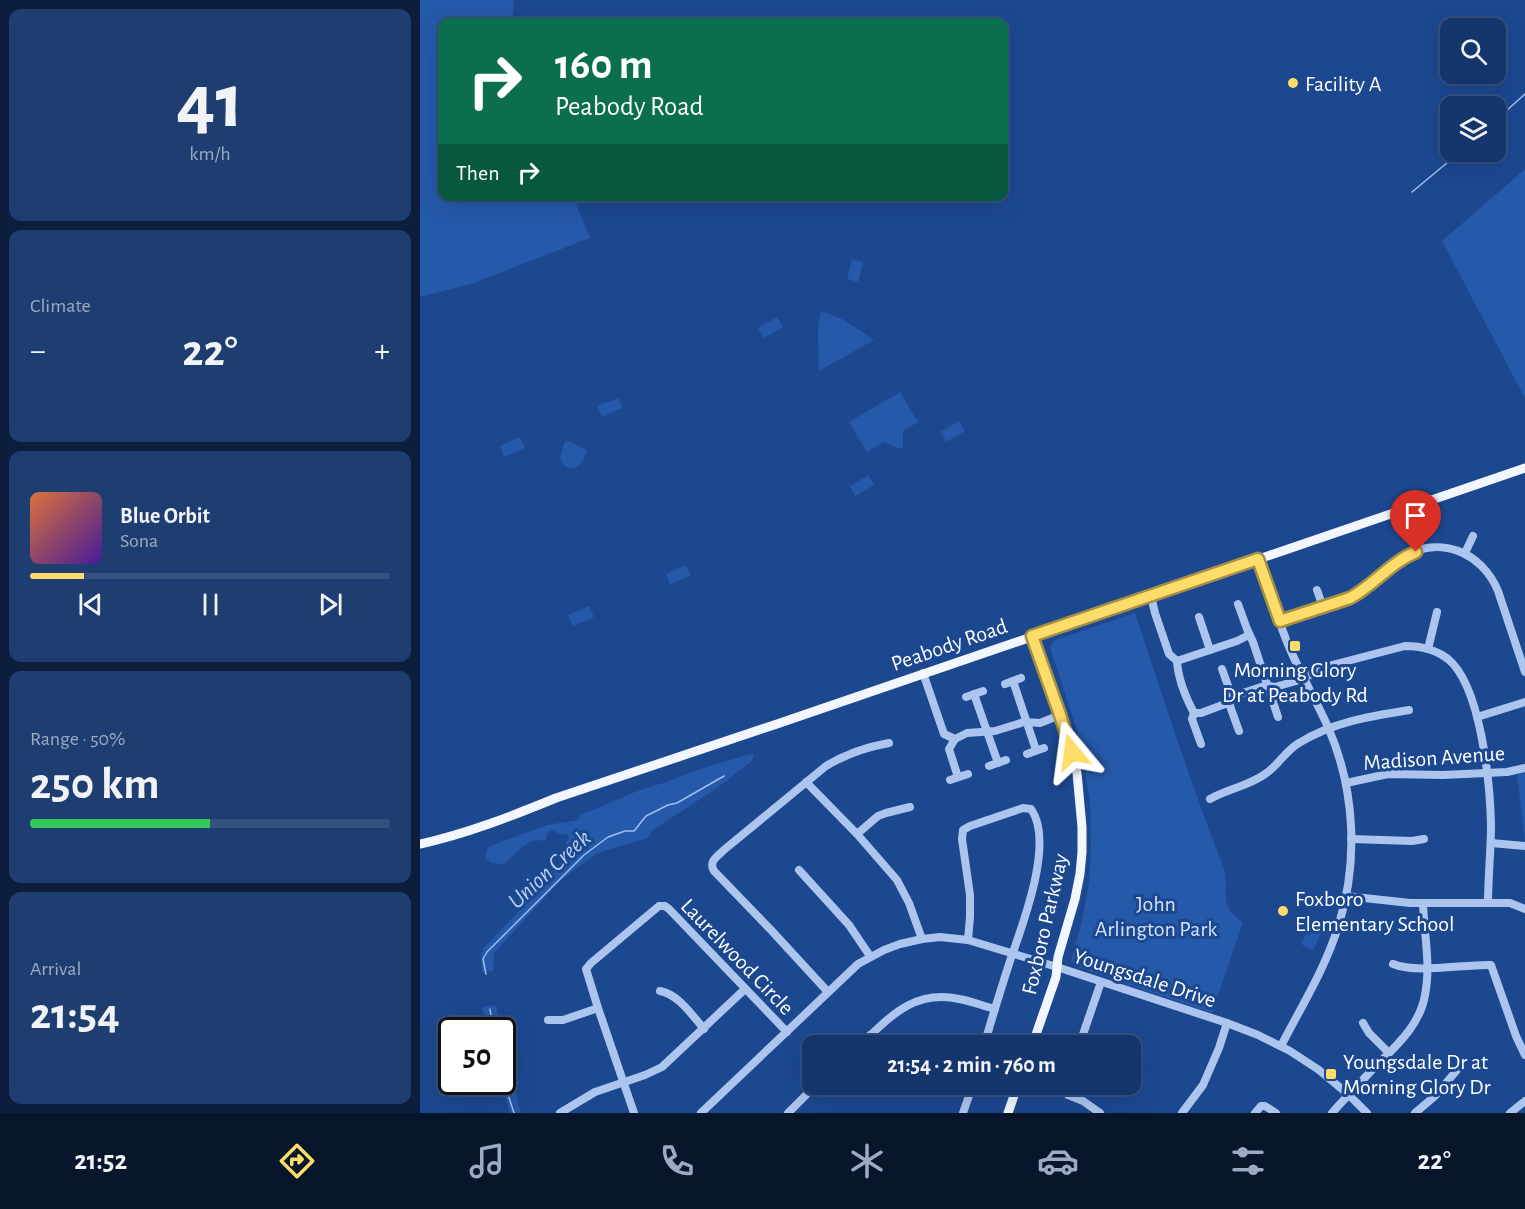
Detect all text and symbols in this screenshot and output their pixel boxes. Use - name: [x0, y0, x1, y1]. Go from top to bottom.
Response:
- map controls: [1440, 18, 1506, 162]
- button: search: [1440, 18, 1506, 84]
- icon: right: [456, 42, 534, 120]
- text: 160 m: [555, 44, 653, 86]
- text: 41: [176, 64, 244, 142]
- place label: Facility A: [1305, 73, 1382, 95]
- marker: Facility A: [1286, 76, 1300, 90]
- text: Peabody Road: [555, 93, 704, 120]
- button: layers: [1440, 96, 1506, 162]
- text: km/h: [189, 144, 231, 164]
- icon: right: [512, 156, 545, 189]
- text: Then: [456, 162, 500, 184]
- text: Climate: [30, 296, 91, 316]
- text: 22°: [182, 329, 238, 374]
- text: −: [30, 335, 46, 368]
- text: +: [374, 335, 390, 368]
- pin: [1390, 490, 1441, 552]
- icon: arrive: [1399, 499, 1432, 532]
- text: Blue Orbit: [120, 505, 210, 527]
- text: Sona: [120, 531, 158, 551]
- icon: previous: [74, 588, 107, 621]
- icon: pause: [194, 588, 227, 621]
- icon: next: [314, 588, 347, 621]
- street label: Peabody Road: [888, 615, 1010, 675]
- marker: Morning Glory Dr at Peabody Rd: [1288, 639, 1302, 653]
- place label: Morning Glory Dr at Peabody Rd: [1222, 659, 1368, 706]
- position arrow: [1040, 720, 1104, 784]
- text: Range · 50%: [30, 729, 126, 749]
- street label: Madison Avenue: [1363, 742, 1506, 774]
- text: 250 km: [30, 762, 159, 807]
- water label: Union Creek: [504, 826, 596, 914]
- street label: Foxboro Parkway: [1018, 851, 1072, 997]
- place label: Foxboro Elementary School: [1295, 888, 1455, 935]
- park label: John Arlington Park: [1095, 893, 1217, 940]
- street label: Laurelwood Circle: [677, 894, 798, 1019]
- marker: Foxboro Elementary School: [1276, 904, 1290, 918]
- street label: Youngsdale Drive: [1071, 945, 1219, 1011]
- text: Arrival: [30, 959, 81, 979]
- text: 21:54: [30, 992, 120, 1037]
- speed limit sign: 50: [438, 1017, 516, 1095]
- place label: Youngsdale Dr at Morning Glory Dr: [1343, 1051, 1491, 1098]
- text: 21:54 · 2 min · 760 m: [887, 1054, 1056, 1076]
- marker: Youngsdale Dr at Morning Glory Dr: [1324, 1067, 1338, 1081]
- icon: directions: [276, 1140, 318, 1182]
- icon: music: [466, 1140, 508, 1182]
- icon: phone: [656, 1140, 698, 1182]
- icon: climate: [846, 1140, 888, 1182]
- icon: car: [1037, 1140, 1079, 1182]
- icon: filters: [1227, 1140, 1269, 1182]
- text: 21:52: [74, 1147, 127, 1174]
- text: 22°: [1417, 1147, 1451, 1174]

